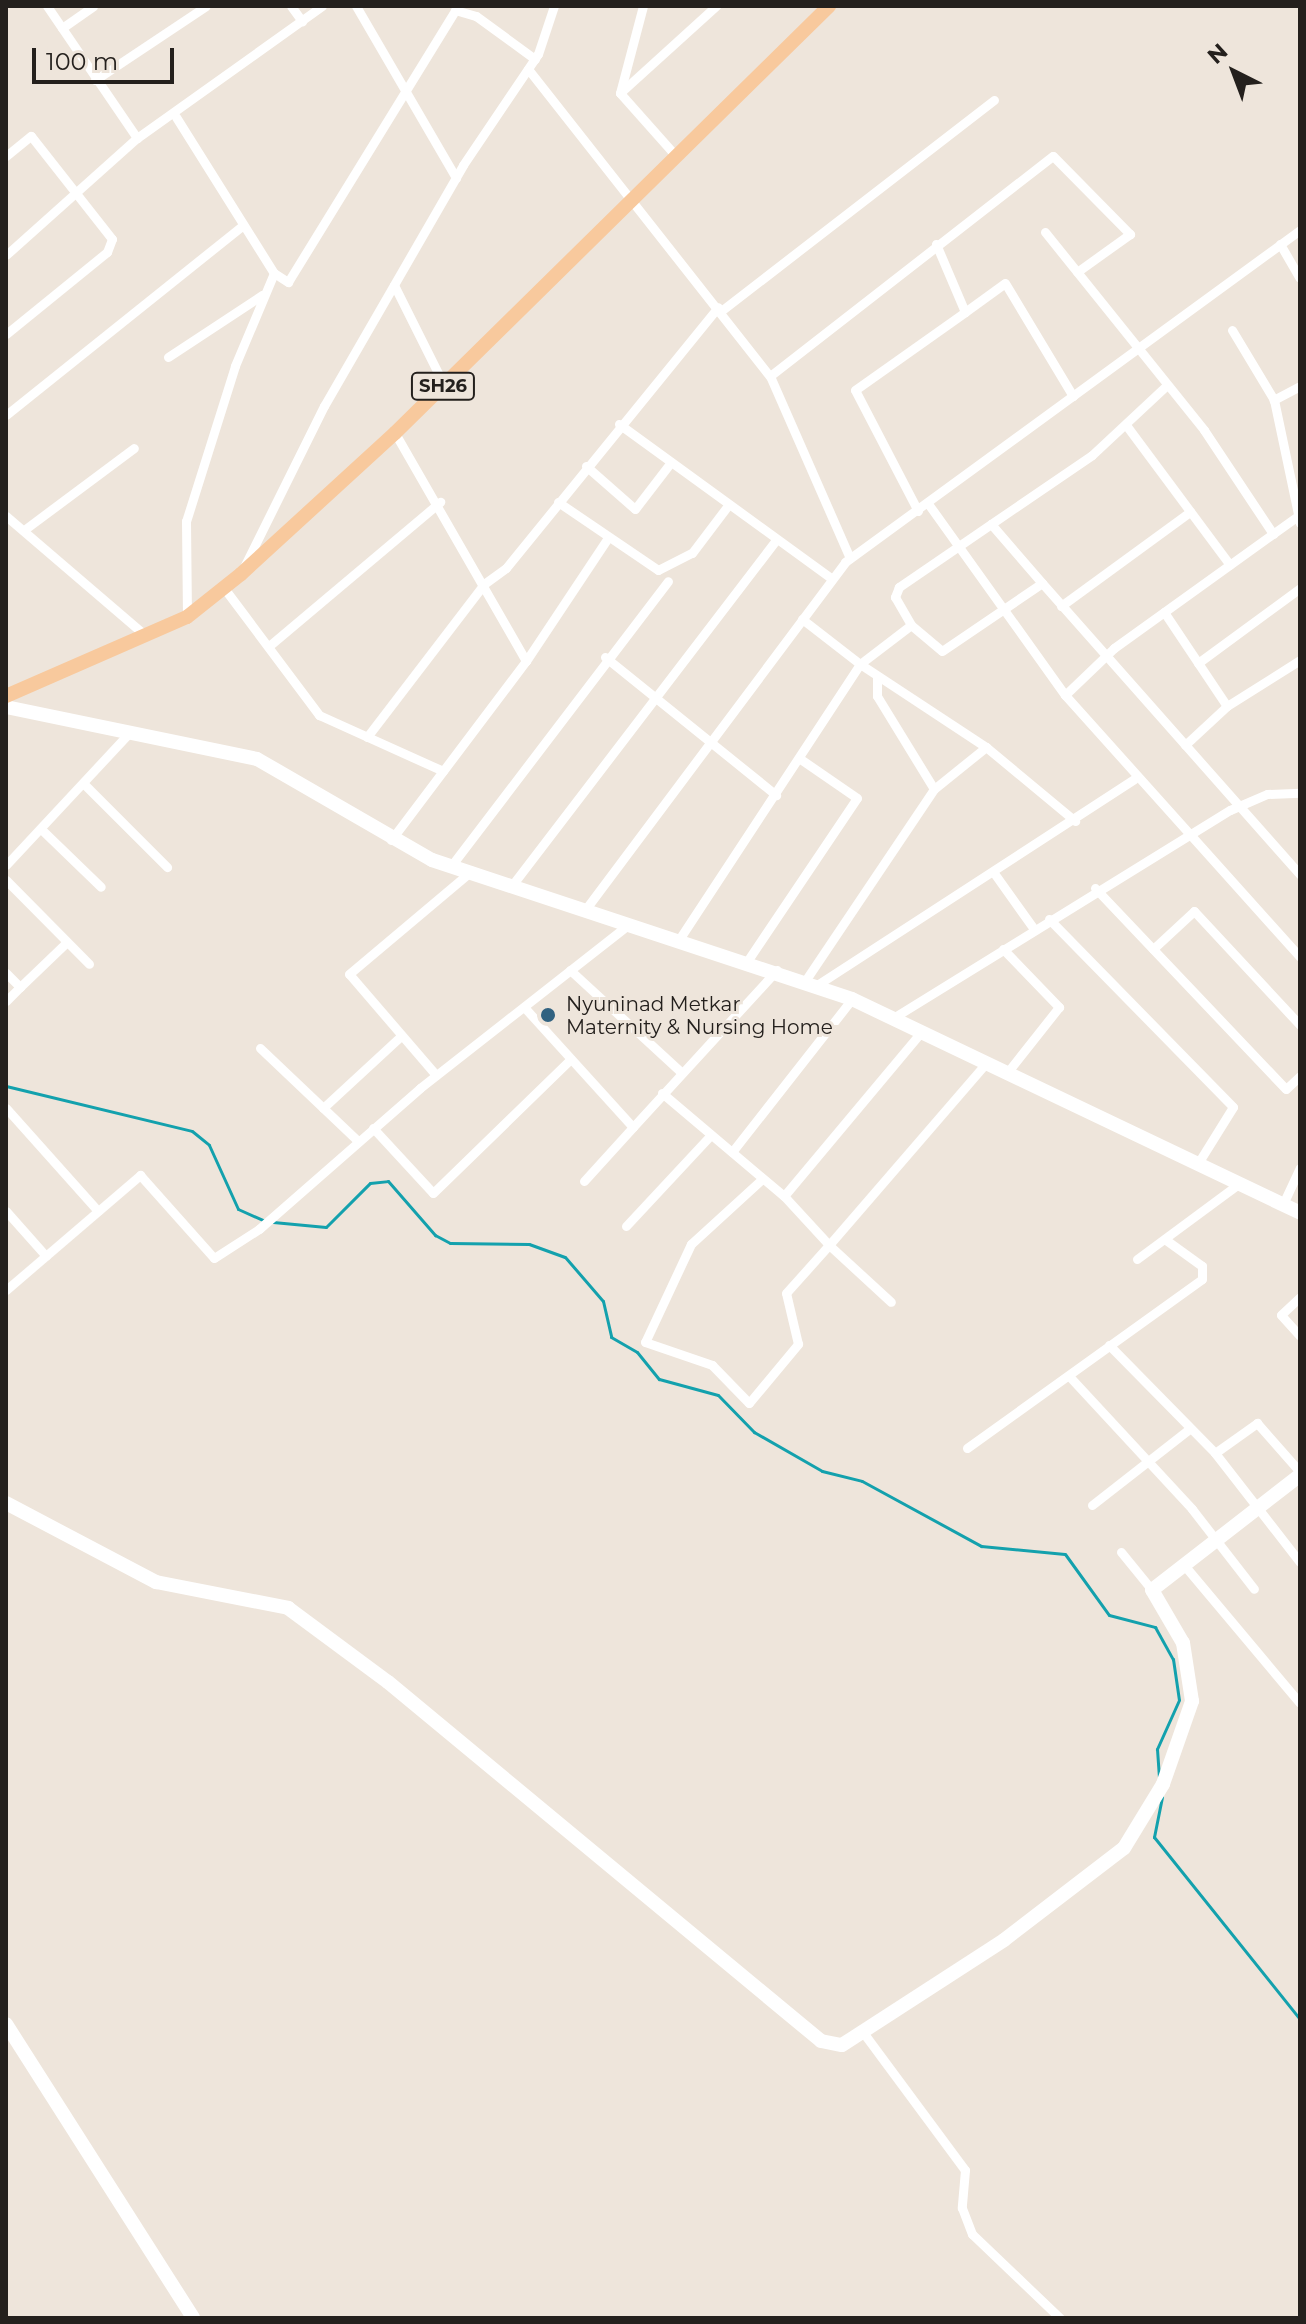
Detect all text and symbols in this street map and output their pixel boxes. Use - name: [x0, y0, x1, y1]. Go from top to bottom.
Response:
- scale bar: [36, 32, 178, 82]
- north arrow: [1194, 32, 1274, 112]
- text: N: [1202, 38, 1233, 70]
- text: 100 m: [46, 47, 118, 76]
- road number: SH26: [409, 372, 477, 400]
- place label: Nyuninad Metkar Maternity & Nursing Home: [566, 992, 833, 1039]
- marker: Nyuninad Metkar Maternity & Nursing Home: [537, 1004, 559, 1026]

